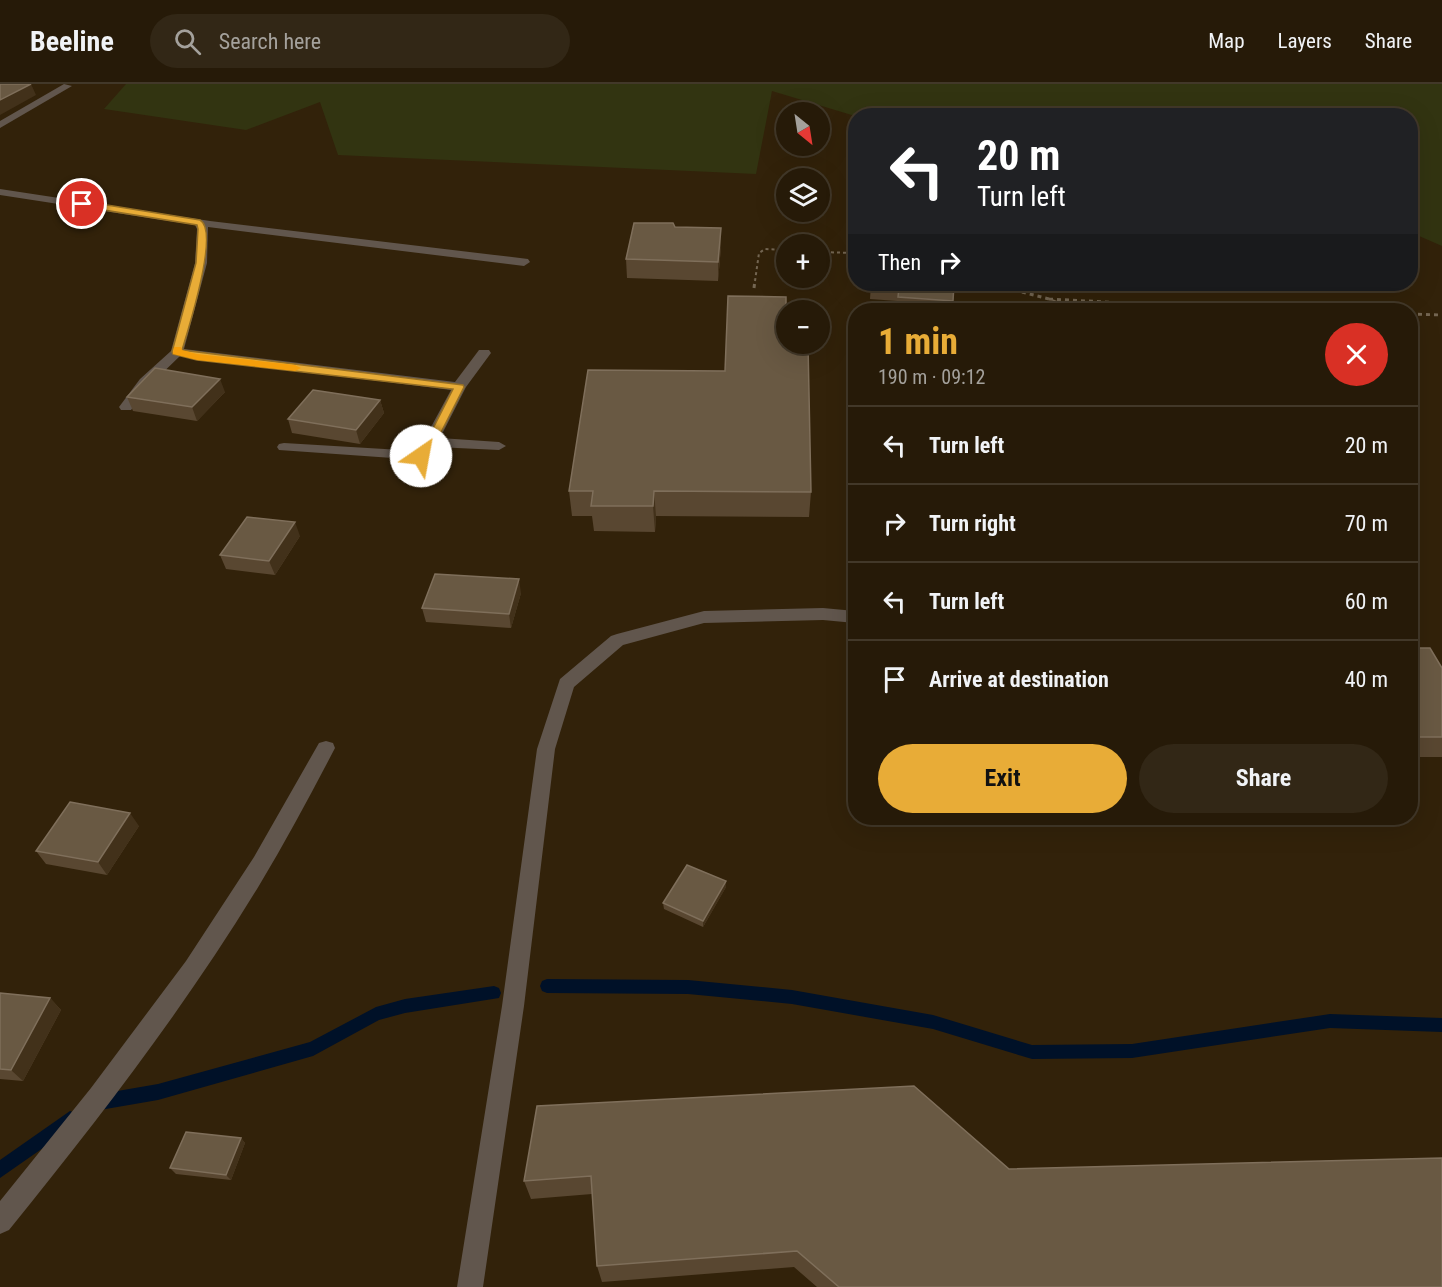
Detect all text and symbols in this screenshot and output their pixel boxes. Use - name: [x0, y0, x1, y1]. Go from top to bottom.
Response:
- search box: [150, 14, 570, 68]
- text: Beeline: [30, 25, 114, 58]
- icon: search: [171, 25, 204, 58]
- text: Search here: [219, 29, 321, 54]
- text: Map: [1208, 29, 1245, 53]
- text: Layers: [1278, 29, 1332, 53]
- text: Share: [1365, 29, 1412, 53]
- north arrow: [776, 102, 830, 156]
- map controls: [776, 102, 830, 354]
- text: 20 m: [977, 131, 1060, 180]
- icon: left: [878, 132, 956, 210]
- button: layers: [776, 168, 830, 222]
- pin: [56, 178, 107, 229]
- text: Turn left: [977, 181, 1066, 213]
- icon: arrive: [65, 187, 98, 220]
- button: +: [776, 234, 830, 288]
- icon: right: [933, 246, 966, 279]
- text: Then: [878, 250, 921, 275]
- button: −: [776, 300, 830, 354]
- text: 1 min: [878, 321, 958, 363]
- button: close: [1325, 323, 1388, 386]
- text: 190 m · 09:12: [878, 365, 985, 389]
- position arrow: [389, 424, 453, 488]
- icon: left: [878, 429, 911, 462]
- text: Turn left: [929, 433, 1004, 458]
- text: 20 m: [1345, 433, 1388, 458]
- icon: right: [878, 507, 911, 540]
- text: Turn right: [929, 511, 1016, 536]
- text: 70 m: [1345, 511, 1388, 536]
- icon: left: [878, 585, 911, 618]
- text: Turn left: [929, 589, 1004, 614]
- text: 60 m: [1345, 589, 1388, 614]
- icon: arrive: [878, 663, 911, 696]
- text: Arrive at destination: [929, 667, 1109, 692]
- text: 40 m: [1345, 667, 1388, 692]
- button: Exit: [878, 744, 1127, 813]
- button: Share: [1139, 744, 1388, 813]

